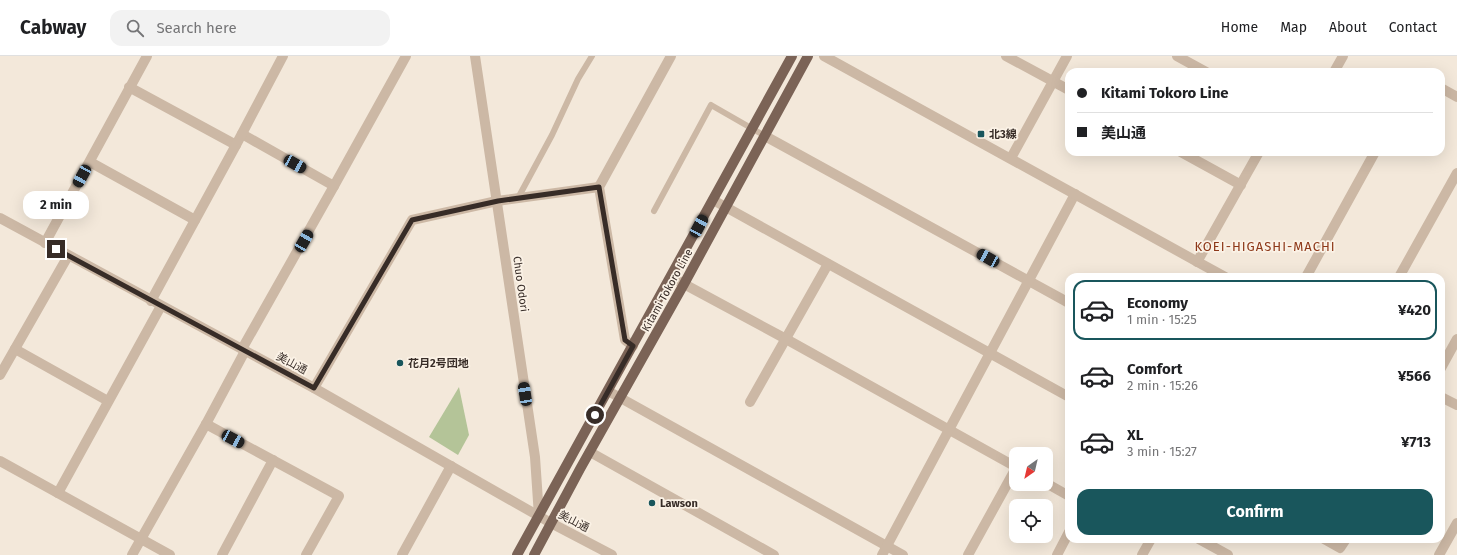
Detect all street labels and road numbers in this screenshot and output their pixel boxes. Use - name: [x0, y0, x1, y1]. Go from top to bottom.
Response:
- street label: Kitami Tokoro Line: [639, 247, 696, 334]
- street label: Chuo Odori: [510, 255, 531, 313]
- street label: 美山通: [274, 350, 309, 377]
- street label: 美山通: [556, 508, 591, 535]

